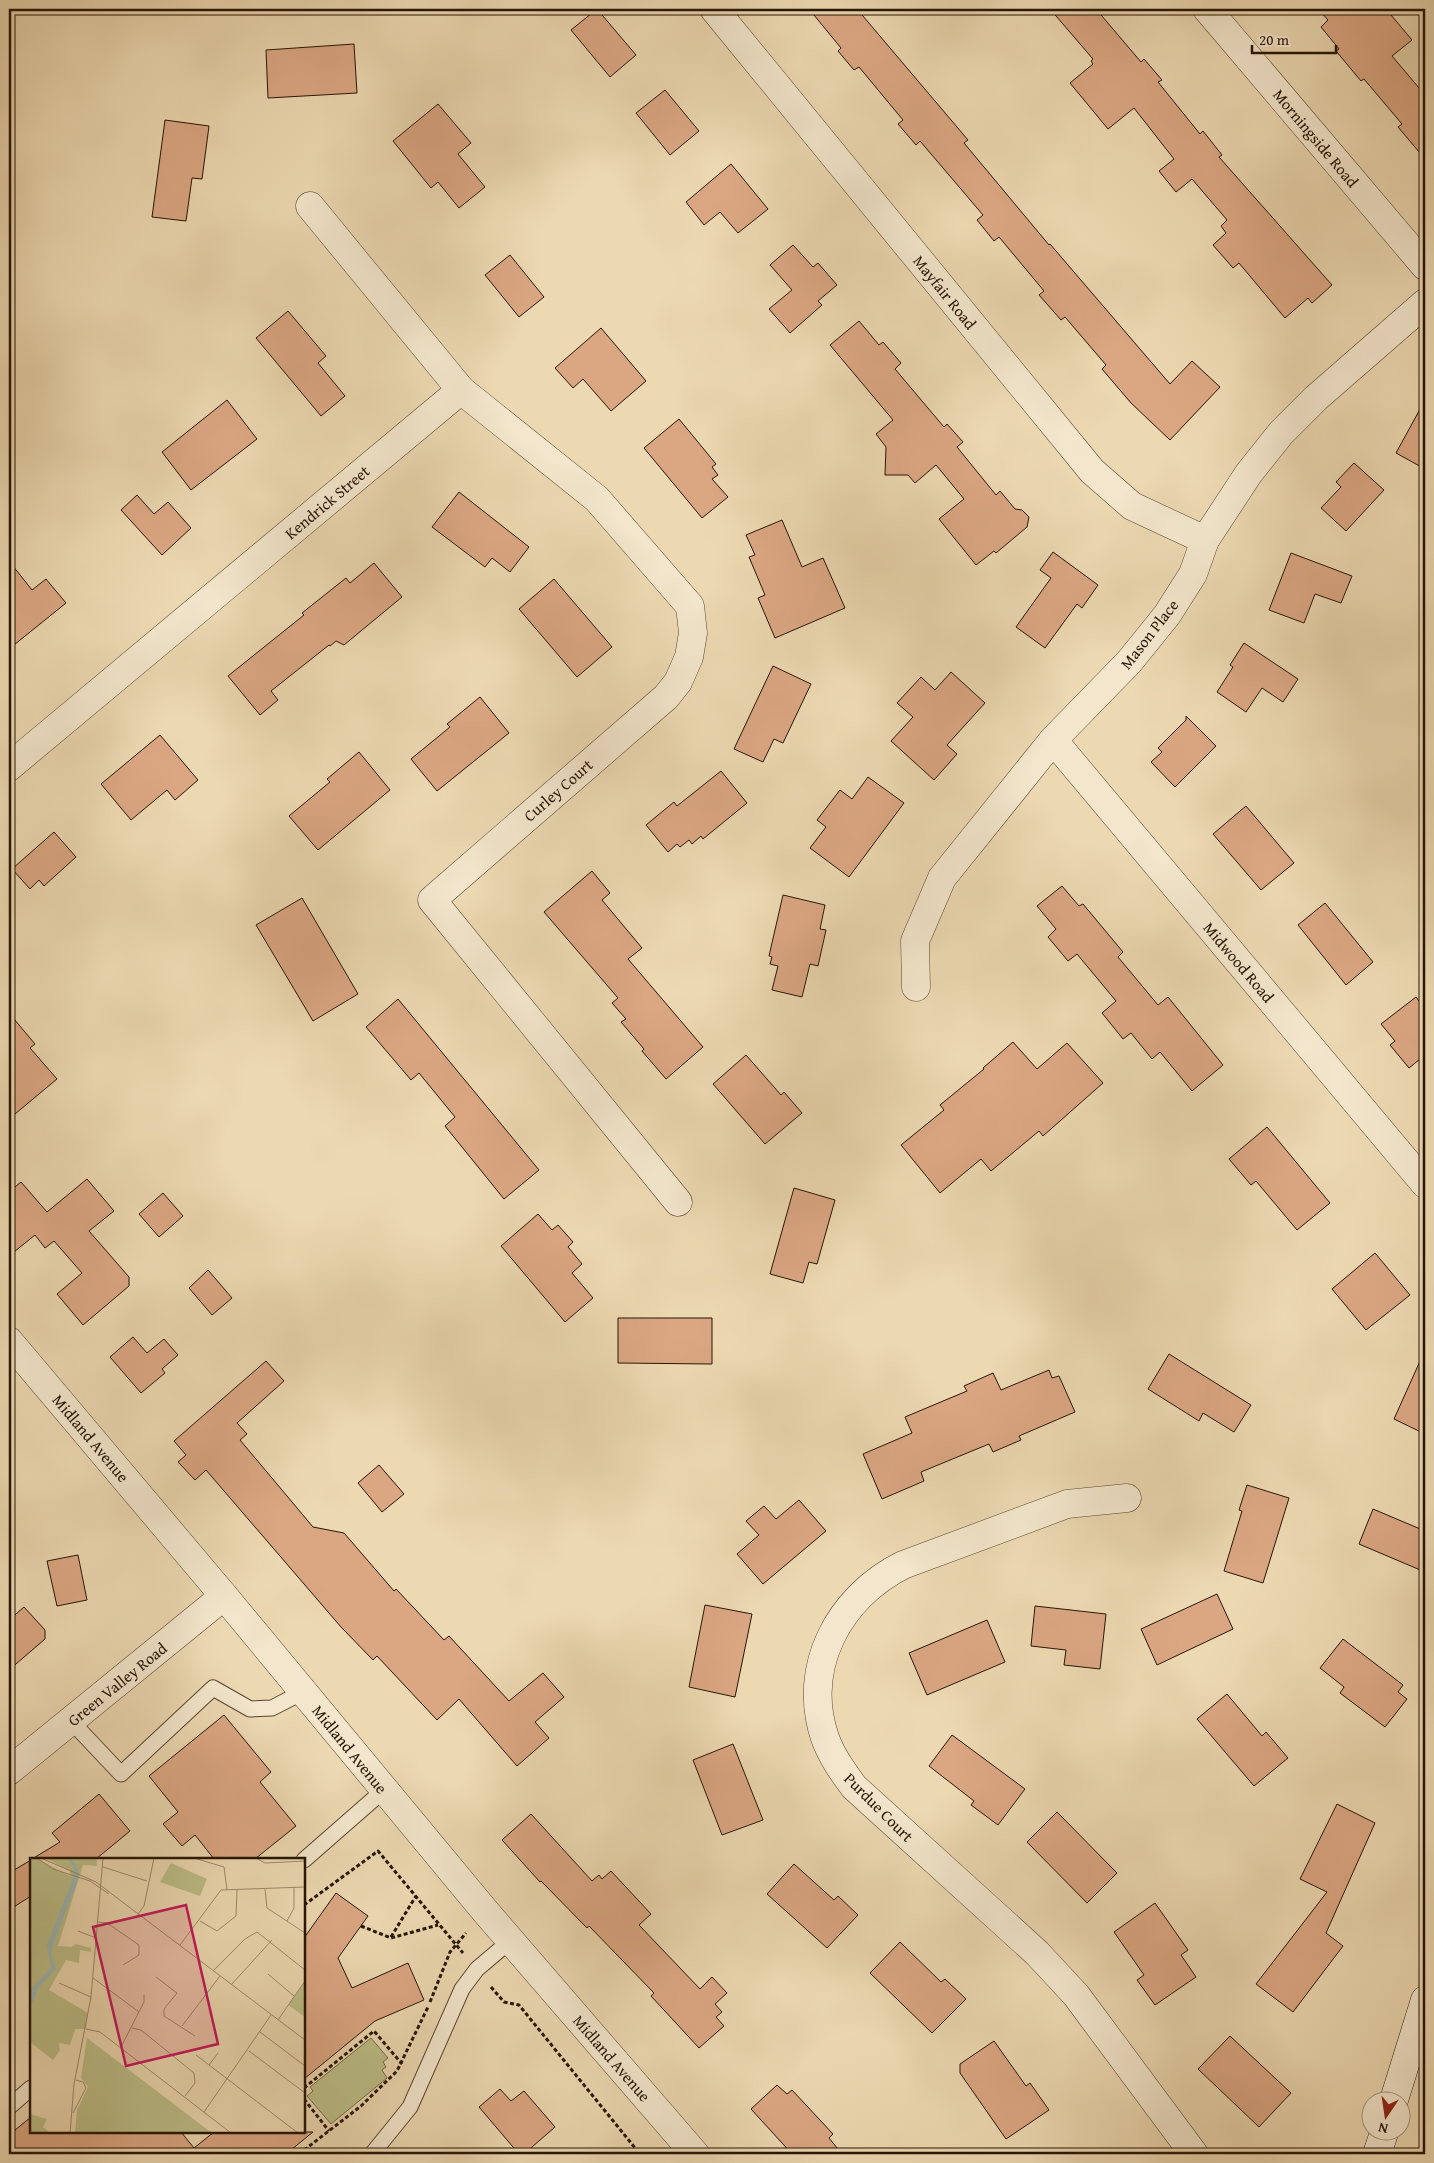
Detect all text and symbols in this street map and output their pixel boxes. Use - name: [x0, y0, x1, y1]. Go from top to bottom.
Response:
- scale bar: [1252, 22, 1335, 54]
- text: 20 m: [1259, 29, 1290, 50]
- street label: Morningside Road: [1268, 83, 1365, 193]
- street label: Mayfair Road: [908, 250, 983, 335]
- street label: Kendrick Street: [279, 459, 375, 545]
- street label: Mason Place: [1114, 594, 1184, 674]
- street label: Curley Court: [518, 753, 598, 827]
- street label: Midwood Road: [1198, 916, 1280, 1008]
- street label: Midland Avenue: [47, 1389, 135, 1487]
- street label: Green Valley Road: [62, 1636, 172, 1732]
- street label: Midland Avenue: [307, 1699, 393, 1799]
- street label: Purdue Court: [839, 1767, 919, 1847]
- inset map: [30, 1858, 305, 2133]
- street label: Midland Avenue: [567, 2009, 657, 2107]
- north arrow: [1362, 2090, 1412, 2140]
- text: N: [1376, 2118, 1390, 2139]

